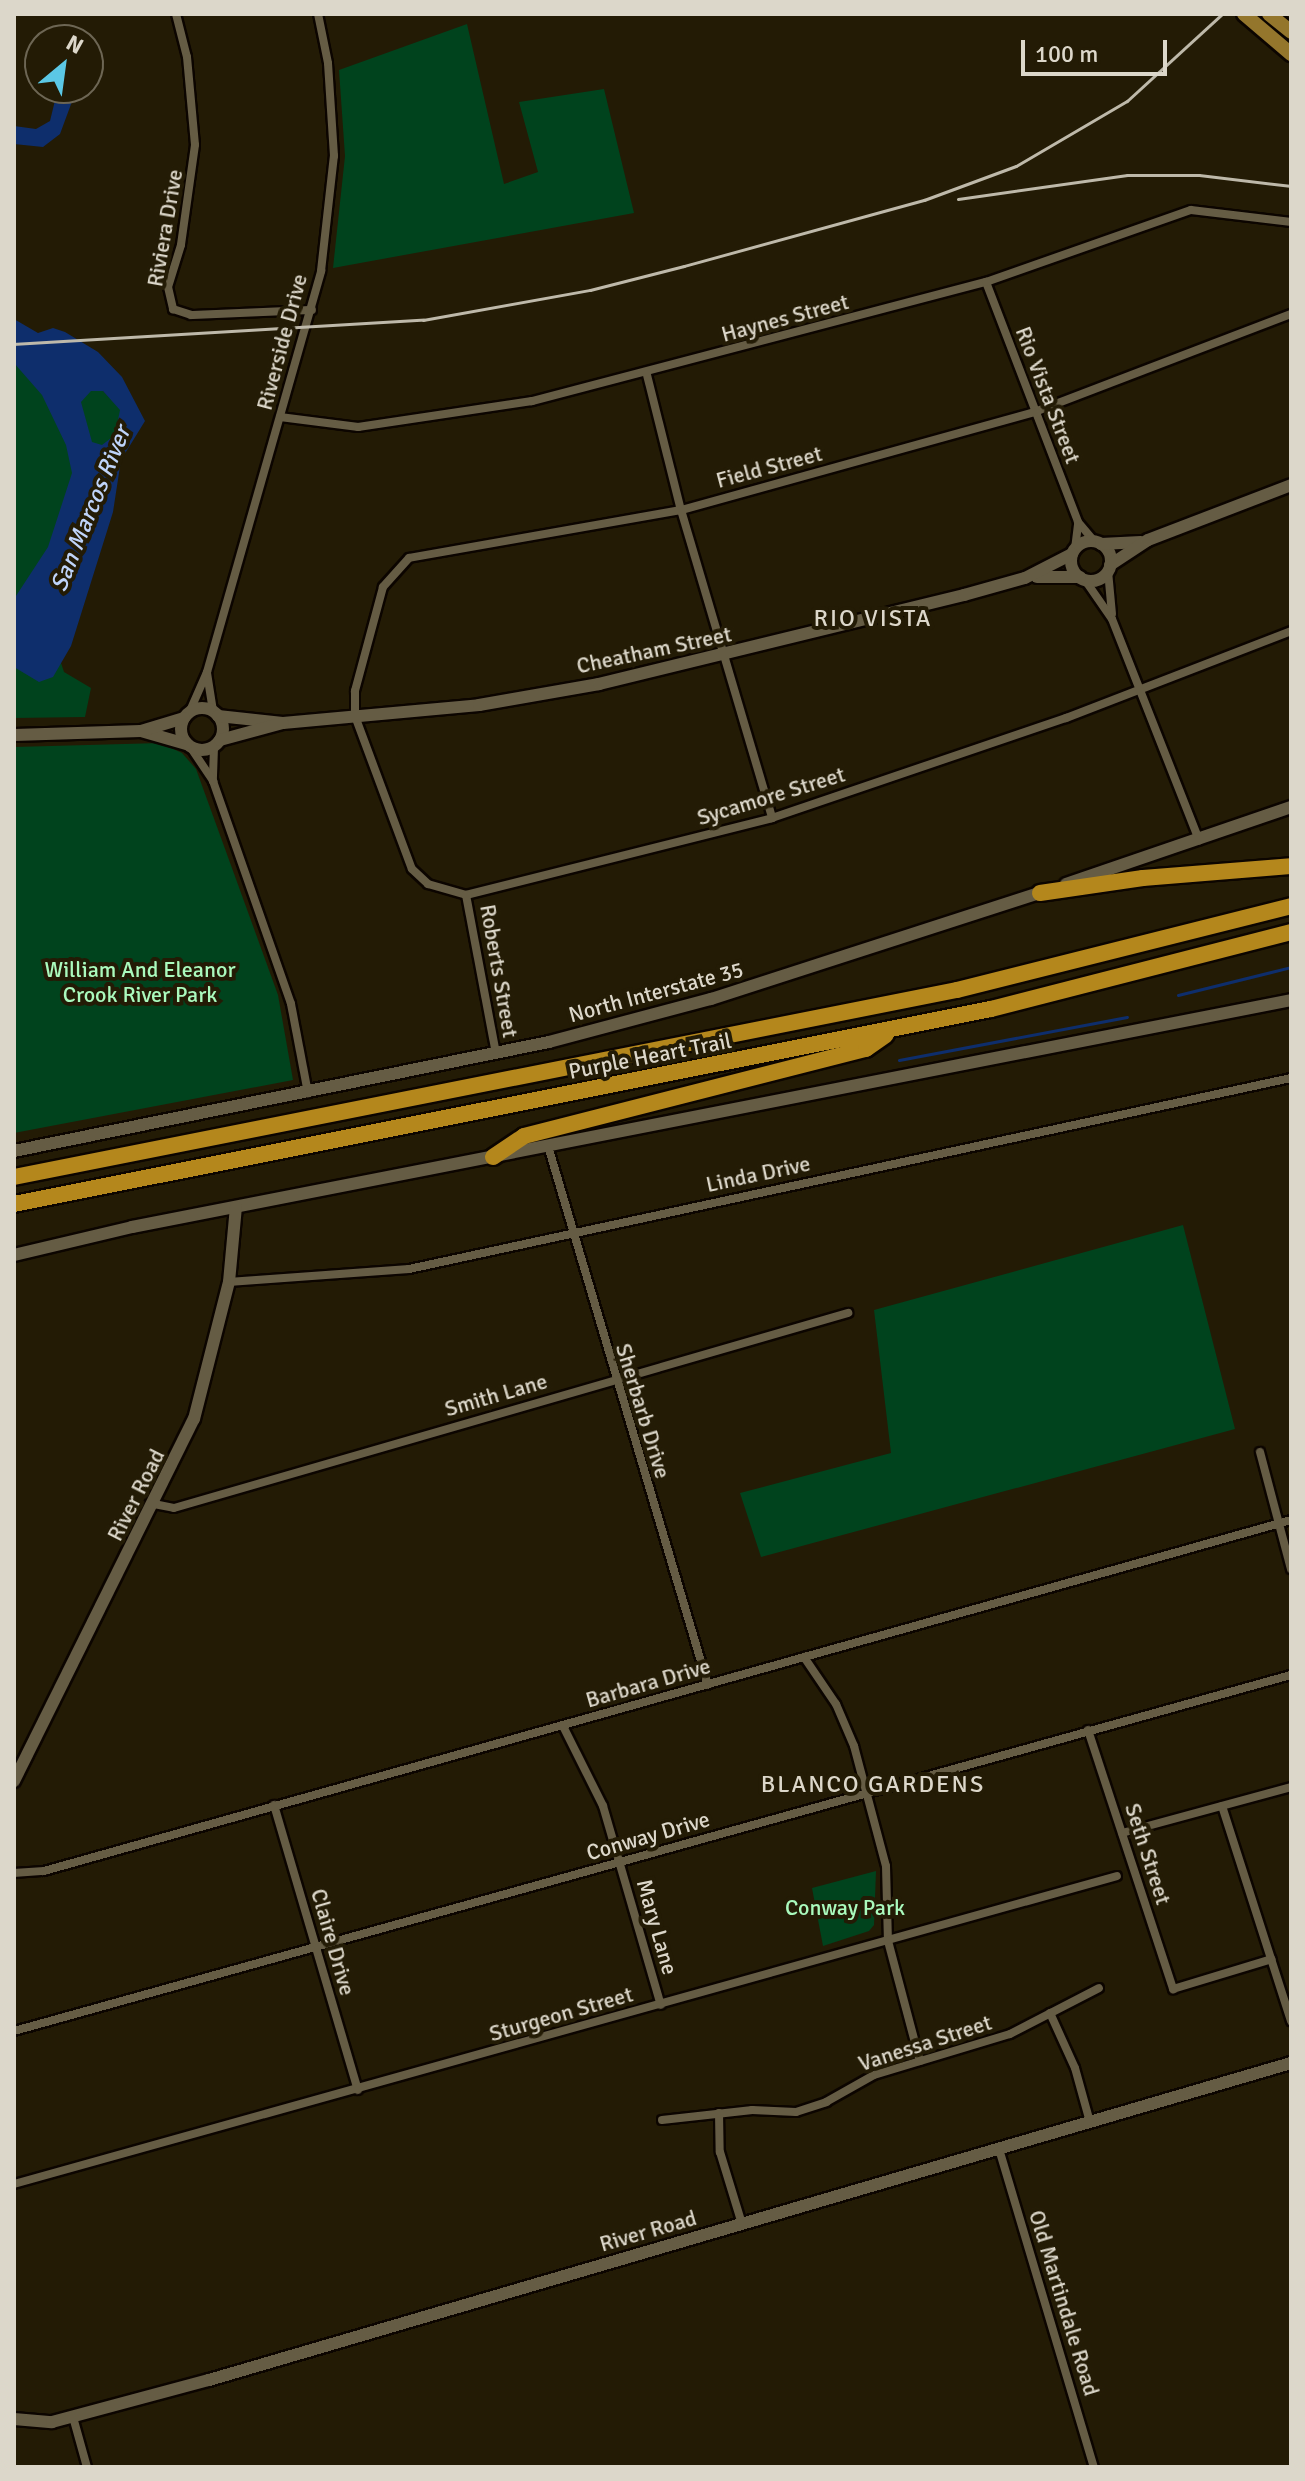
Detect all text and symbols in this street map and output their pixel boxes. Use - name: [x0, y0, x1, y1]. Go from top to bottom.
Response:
- north arrow: [24, 24, 104, 104]
- scale bar: [1025, 24, 1171, 74]
- text: N: [62, 29, 88, 60]
- text: 100 m: [1035, 39, 1098, 69]
- street label: Riviera Drive: [142, 167, 188, 289]
- street label: Riverside Drive: [251, 271, 313, 413]
- street label: Haynes Street: [718, 288, 852, 348]
- street label: Rio Vista Street: [1010, 323, 1086, 467]
- water label: San Marcos River: [45, 422, 137, 596]
- street label: Field Street: [713, 440, 825, 494]
- district label: RIO VISTA: [813, 605, 933, 633]
- street label: Cheatham Street: [574, 621, 734, 679]
- street label: Sycamore Street: [694, 761, 848, 831]
- street label: Roberts Street: [474, 902, 524, 1040]
- park label: William And Eleanor Crook River Park: [44, 956, 236, 1008]
- street label: North Interstate 35: [566, 956, 746, 1028]
- street label: Purple Heart Trail: [566, 1027, 734, 1085]
- street label: Linda Drive: [703, 1150, 813, 1198]
- street label: Sherbarb Drive: [610, 1340, 676, 1482]
- street label: Smith Lane: [442, 1368, 550, 1422]
- street label: River Road: [102, 1445, 170, 1545]
- street label: Barbara Drive: [583, 1653, 713, 1713]
- district label: BLANCO GARDENS: [761, 1771, 985, 1799]
- street label: Seth Street: [1119, 1800, 1177, 1908]
- street label: Conway Drive: [583, 1806, 713, 1866]
- street label: Mary Lane: [631, 1876, 683, 1978]
- street label: Claire Drive: [305, 1886, 361, 1998]
- park label: Conway Park: [785, 1895, 905, 1921]
- street label: Sturgeon Street: [486, 1981, 636, 2047]
- street label: Vanessa Street: [855, 2009, 995, 2077]
- street label: River Road: [596, 2205, 700, 2257]
- street label: Old Martindale Road: [1023, 2207, 1105, 2399]

